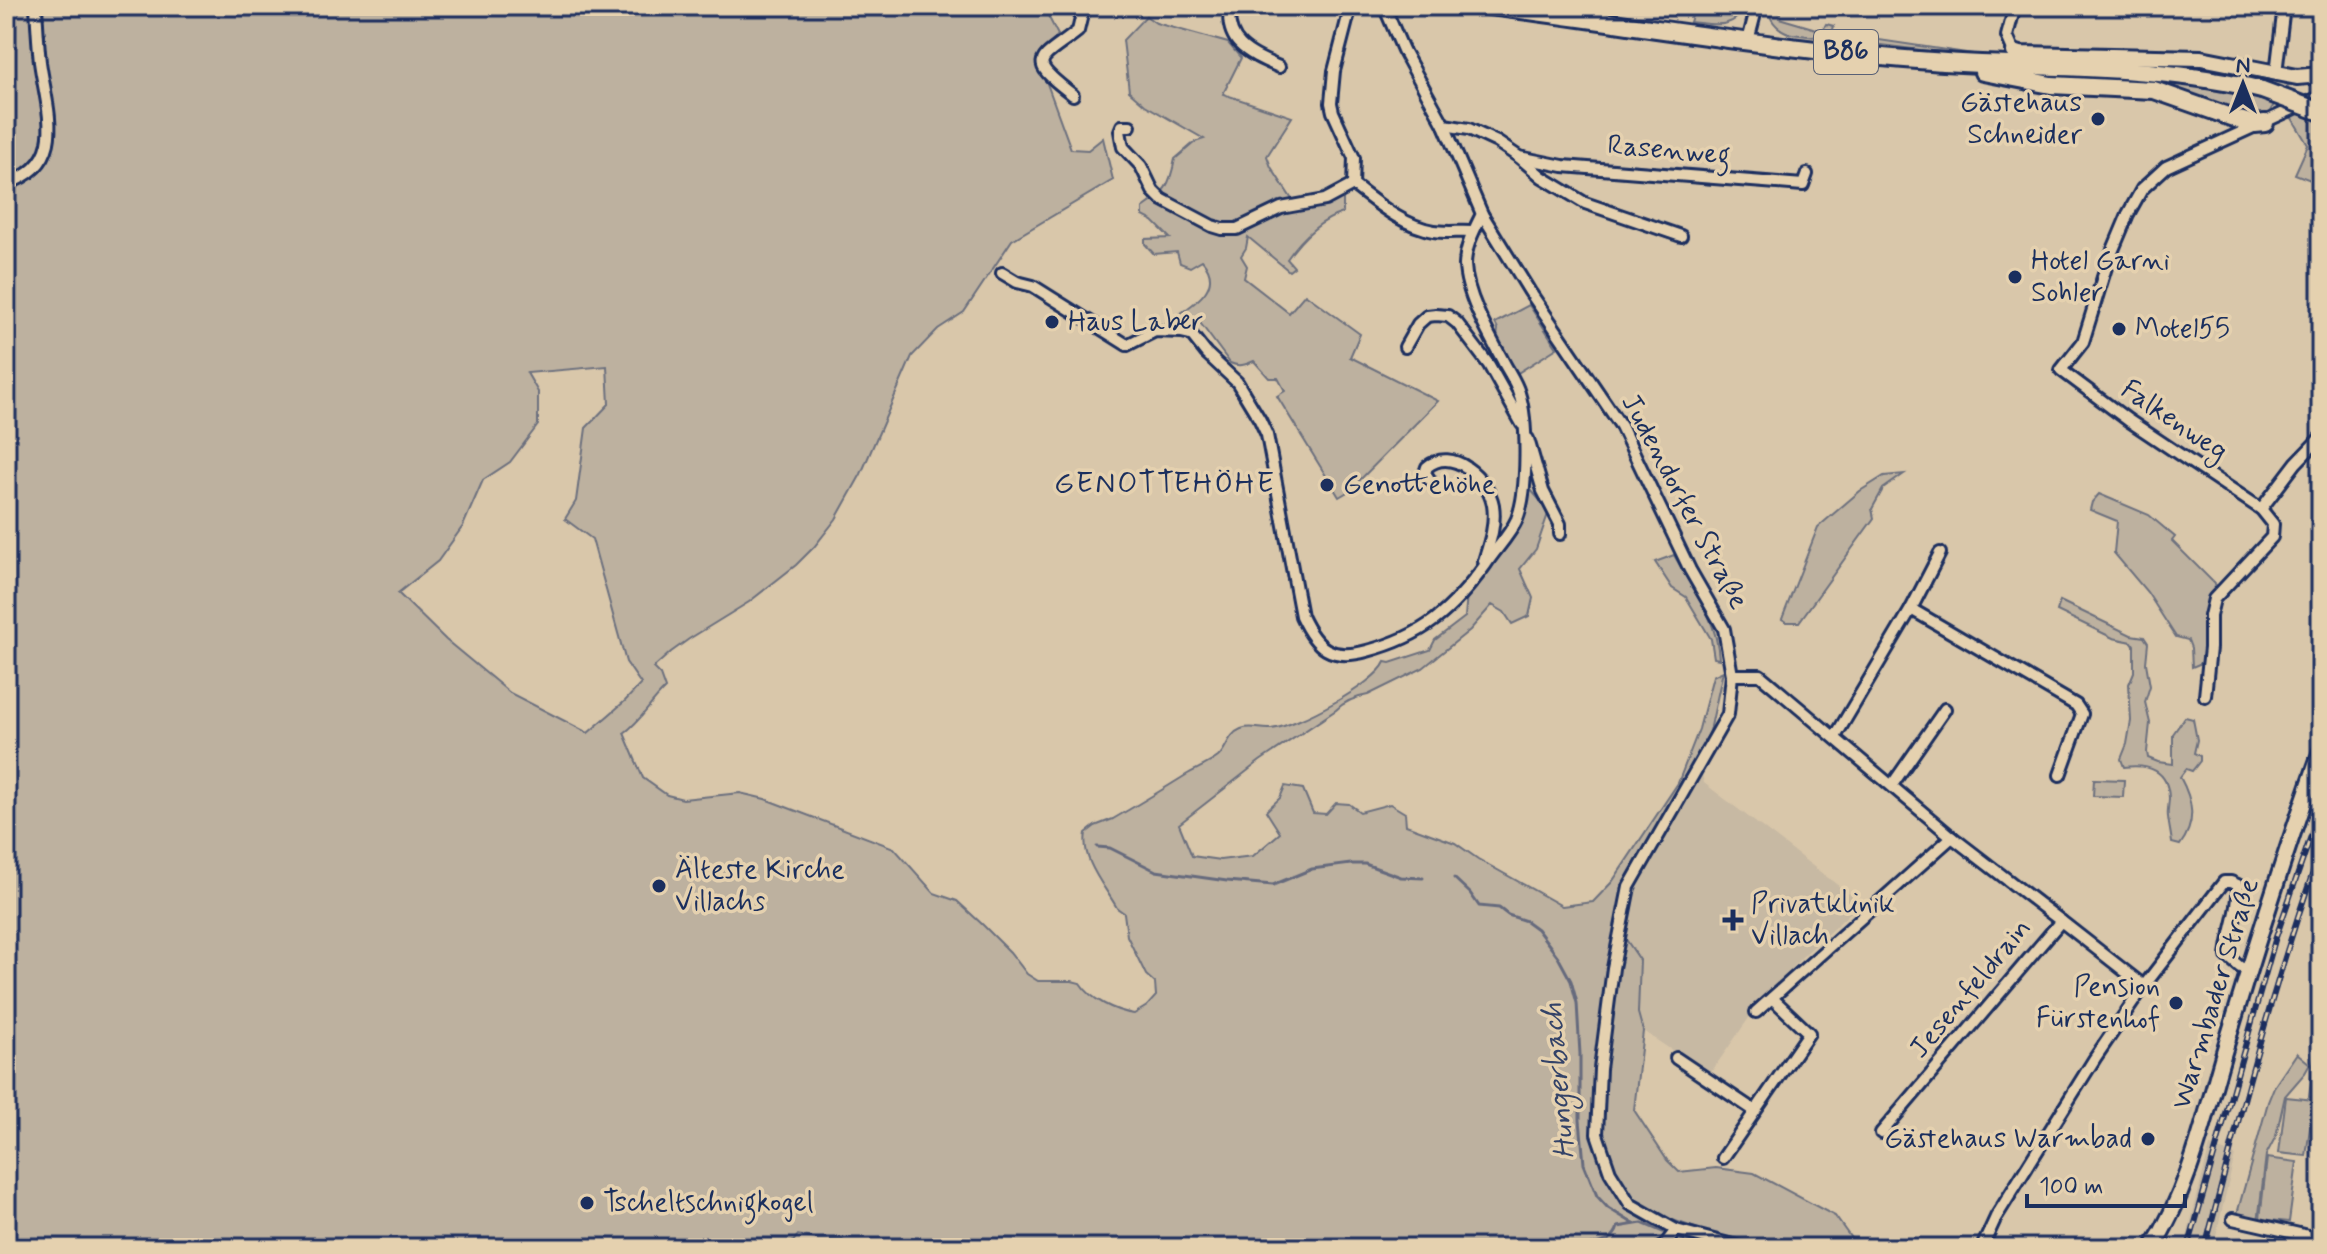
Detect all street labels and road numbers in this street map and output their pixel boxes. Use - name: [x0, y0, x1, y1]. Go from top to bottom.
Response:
- road number: B86: [1814, 30, 1878, 74]
- street label: Rasenweg: [1606, 127, 1732, 178]
- street label: Falkenweg: [2112, 372, 2235, 472]
- street label: Judendorfer Straße: [1612, 388, 1756, 616]
- street label: Warmbader Straße: [2163, 874, 2269, 1114]
- street label: Jesenfeldrain: [1902, 911, 2040, 1067]

